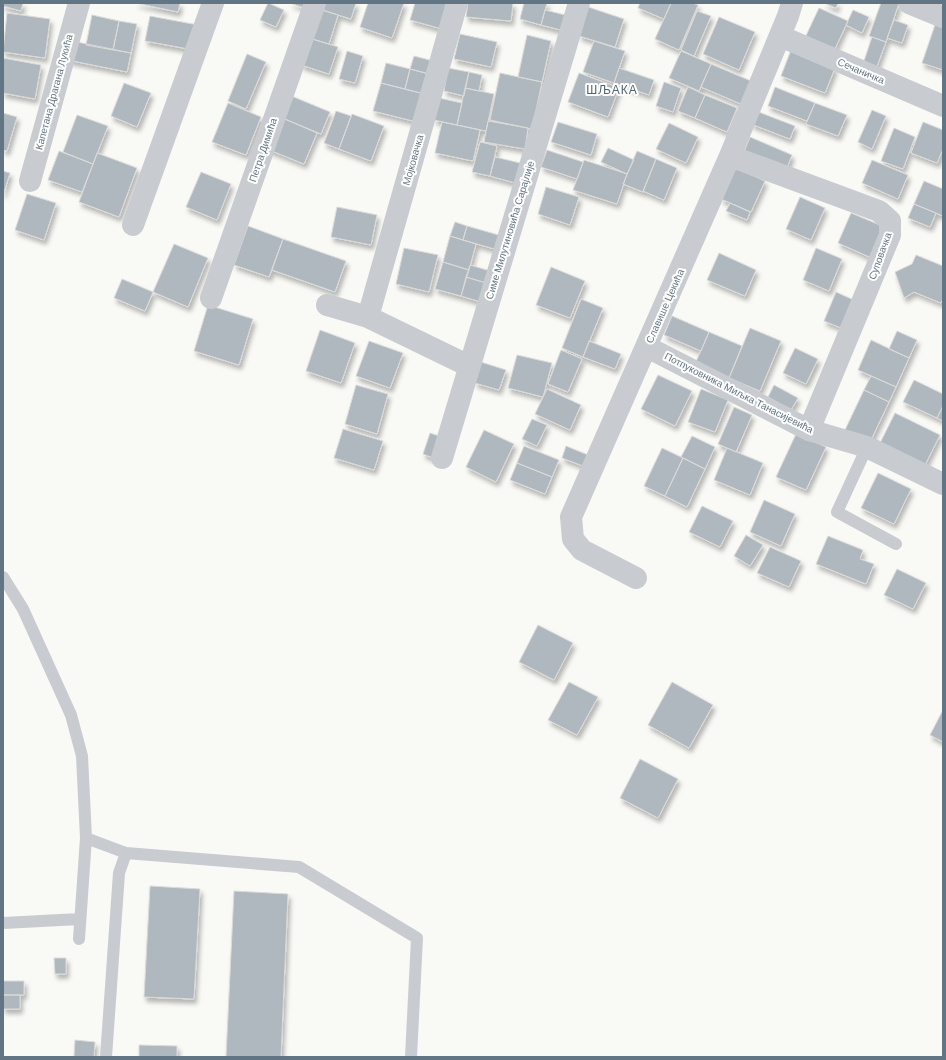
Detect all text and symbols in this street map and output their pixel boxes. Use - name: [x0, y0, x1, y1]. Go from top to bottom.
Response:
- street label: Капетана Драгана Лукића: [32, 32, 76, 151]
- street label: Сечаничка: [836, 55, 887, 87]
- district label: ШЉАКА: [586, 82, 638, 98]
- street label: Петра Димића: [246, 116, 280, 184]
- street label: Мојковачка: [400, 133, 427, 187]
- street label: Симе Милутиновића Сарајлије: [483, 159, 537, 301]
- street label: Суповачка: [865, 230, 895, 281]
- street label: Славише Цекића: [643, 267, 687, 345]
- street label: Потпуковника Миљка Танасијевића: [662, 350, 816, 437]

